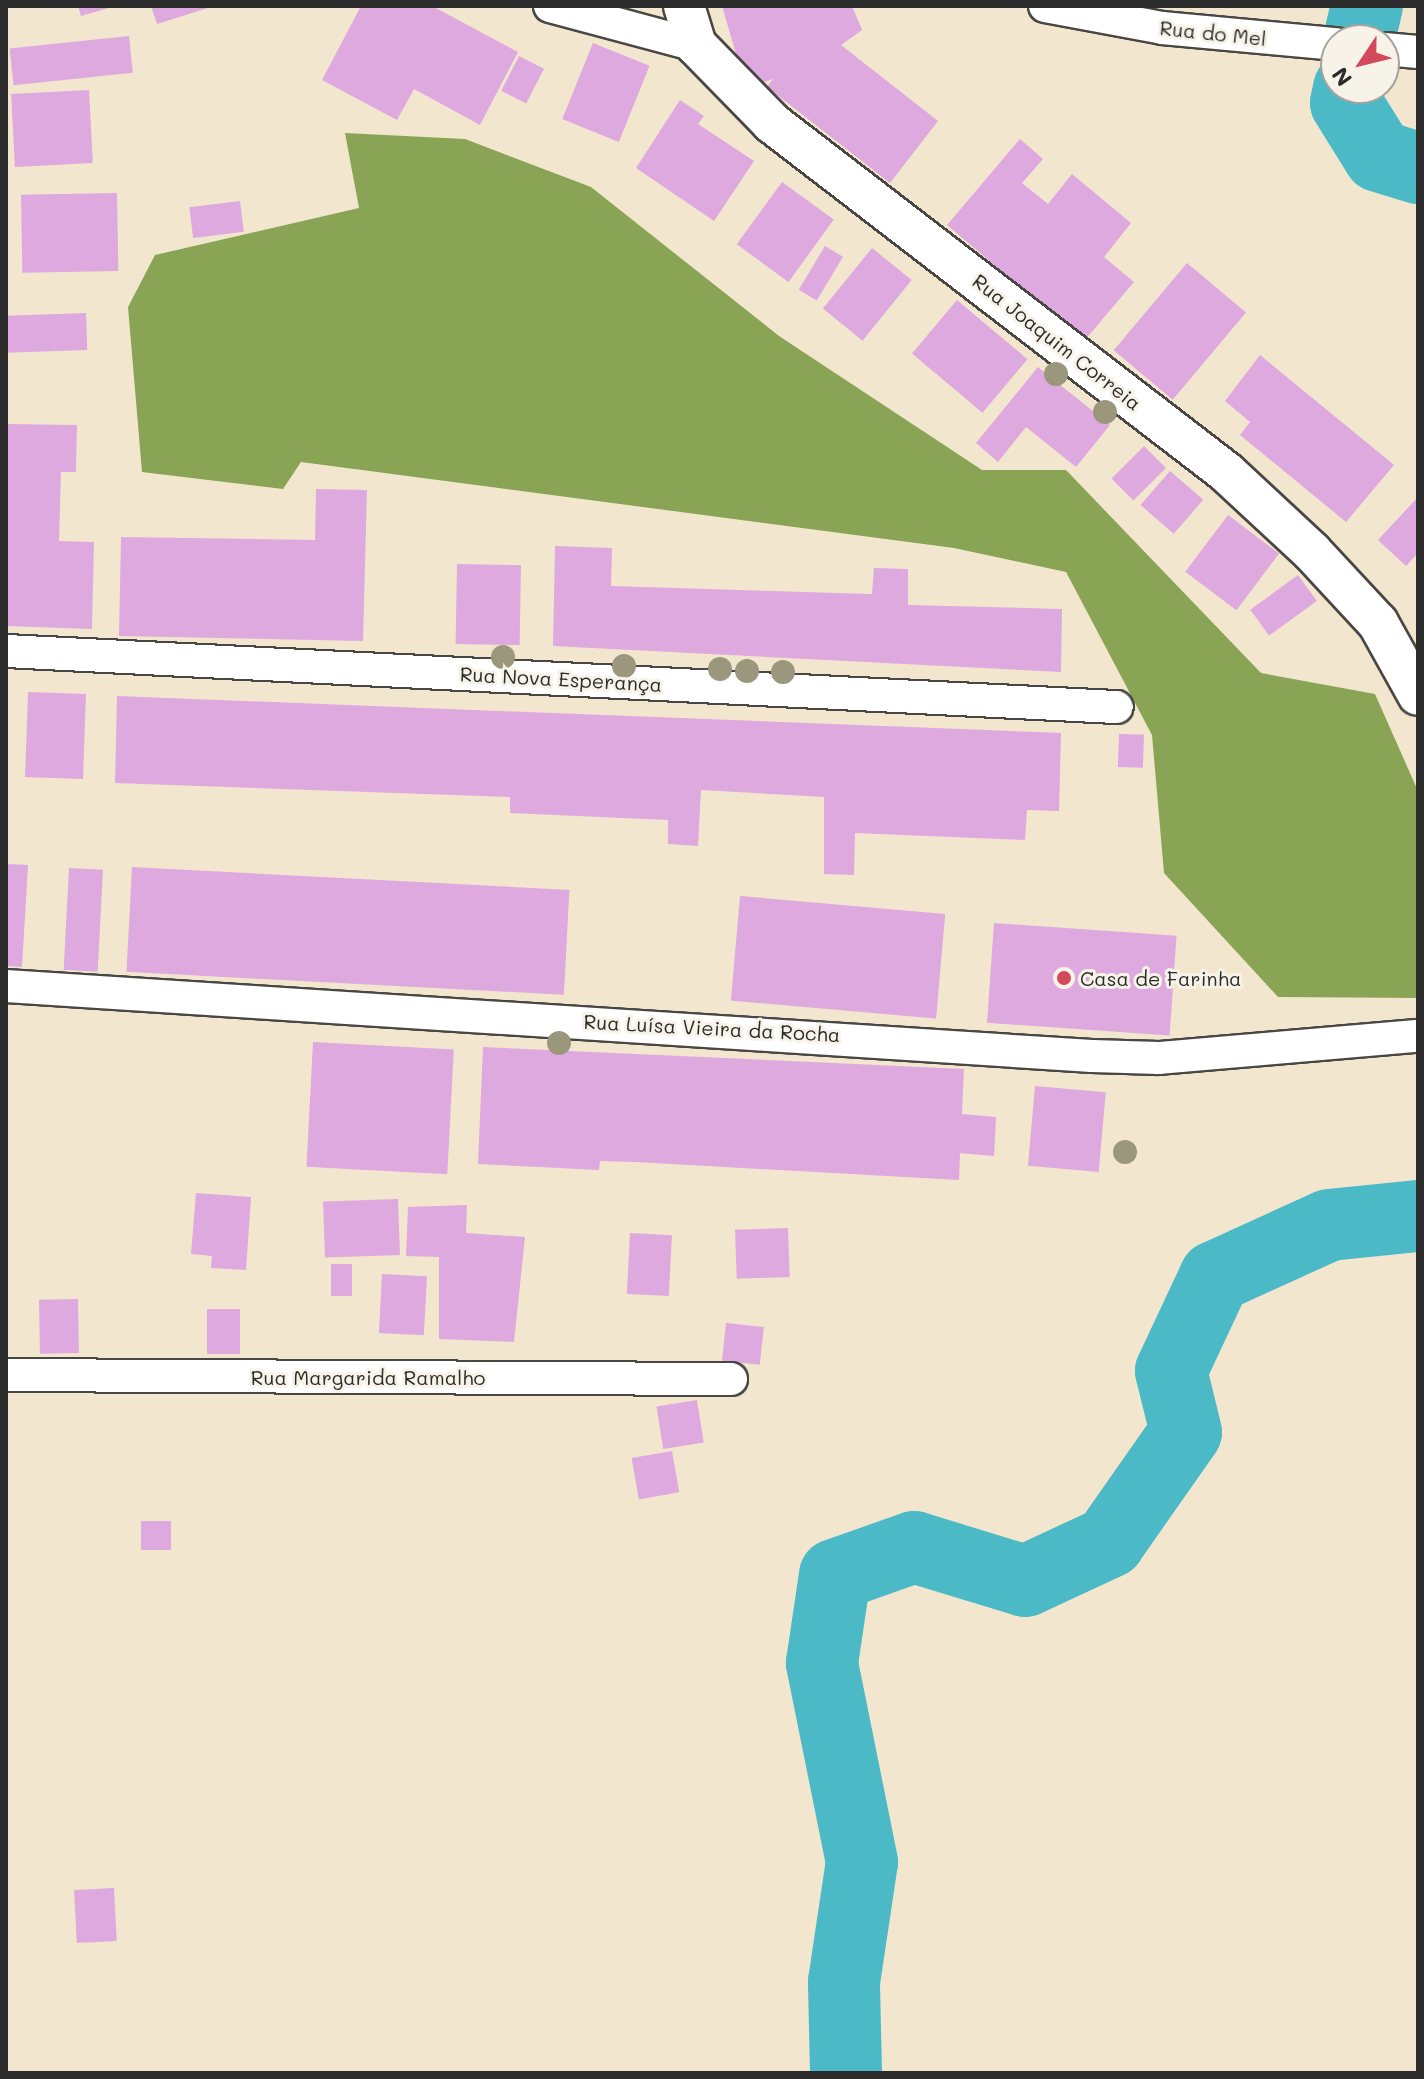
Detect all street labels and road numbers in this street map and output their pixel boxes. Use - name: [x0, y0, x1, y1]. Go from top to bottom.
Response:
- street label: Rua do Mel: [1159, 15, 1267, 51]
- street label: Rua Joaquim Correia: [968, 269, 1146, 415]
- street label: Rua Nova Esperança: [459, 662, 663, 696]
- street label: Rua Luísa Vieira da Rocha: [583, 1009, 841, 1047]
- street label: Rua Margarida Ramalho: [251, 1365, 485, 1389]

